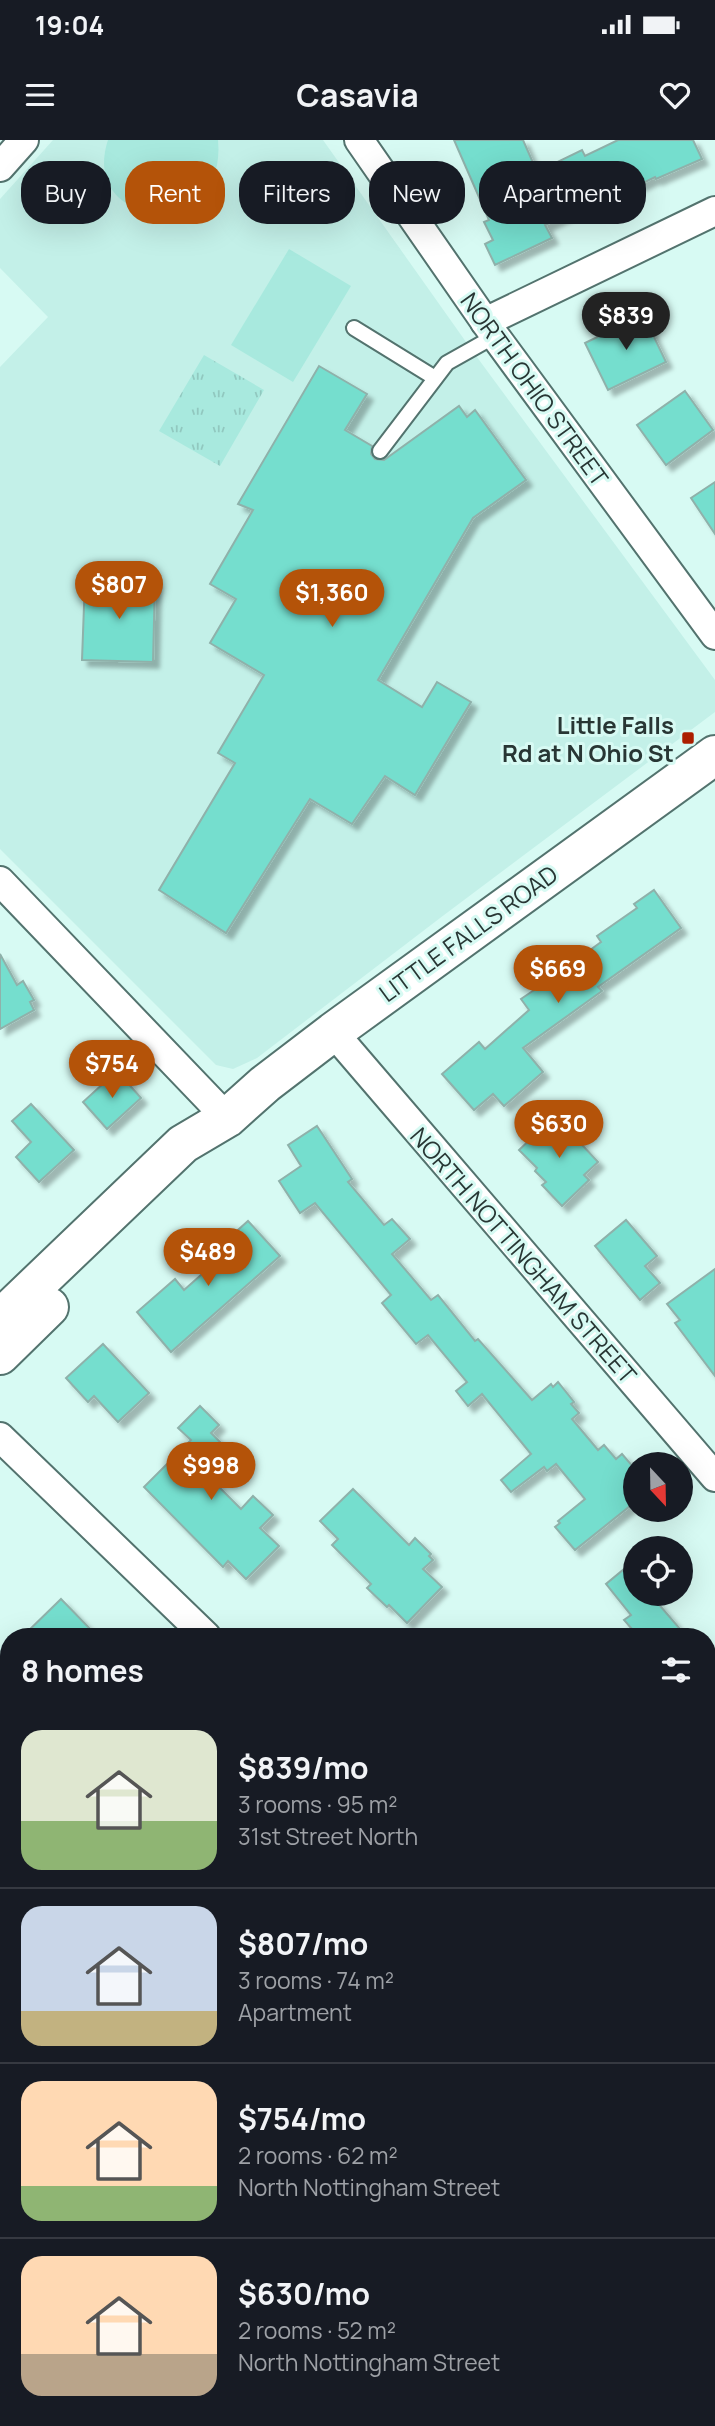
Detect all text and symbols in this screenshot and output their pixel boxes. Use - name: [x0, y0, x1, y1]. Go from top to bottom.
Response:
- text: 19:04: [35, 7, 104, 43]
- text: Casavia: [296, 73, 419, 117]
- icon: menu: [21, 76, 59, 114]
- icon: heart: [656, 76, 694, 114]
- chip: Buy: [21, 161, 111, 224]
- chip: Rent: [125, 161, 225, 224]
- chip: Filters: [239, 161, 355, 224]
- chip: New: [369, 161, 465, 224]
- chip: Apartment: [479, 161, 646, 224]
- street label: NORTH OHIO STREET: [453, 285, 617, 493]
- pin: $839: [585, 292, 667, 352]
- text: $839: [598, 299, 654, 331]
- pin: $807: [78, 561, 160, 621]
- text: $807: [91, 568, 147, 600]
- pin: $1,360: [275, 570, 389, 629]
- text: $1,360: [295, 576, 369, 608]
- place label: Little Falls Rd at N Ohio St: [502, 708, 674, 769]
- marker: Little Falls Rd at N Ohio St: [680, 730, 696, 746]
- street label: LITTLE FALLS ROAD: [372, 857, 564, 1009]
- pin: $669: [517, 946, 599, 1005]
- text: $669: [530, 952, 586, 984]
- pin: $754: [71, 1040, 153, 1100]
- text: $754: [85, 1047, 139, 1079]
- pin: $630: [518, 1100, 600, 1160]
- text: $630: [530, 1107, 588, 1139]
- street label: NORTH NOTTINGHAM STREET: [404, 1120, 645, 1391]
- pin: $489: [167, 1228, 249, 1288]
- text: $489: [180, 1235, 236, 1267]
- pin: $998: [170, 1442, 252, 1502]
- text: $998: [182, 1449, 240, 1481]
- north arrow: [623, 1452, 693, 1522]
- map controls: [623, 1452, 693, 1606]
- button: locate: [623, 1536, 693, 1606]
- text: 8 homes: [21, 1650, 144, 1691]
- icon: filters: [657, 1651, 695, 1689]
- text: $839/mo: [238, 1747, 369, 1788]
- icon: home: [77, 1758, 161, 1842]
- text: 3 rooms · 95 m²: [238, 1788, 397, 1820]
- text: 31st Street North: [238, 1820, 418, 1852]
- text: $807/mo: [238, 1923, 368, 1964]
- icon: home: [77, 1934, 161, 2018]
- text: 3 rooms · 74 m²: [238, 1964, 394, 1996]
- text: Apartment: [238, 1996, 352, 2028]
- text: $754/mo: [238, 2098, 366, 2139]
- icon: home: [77, 2109, 161, 2193]
- text: 2 rooms · 62 m²: [238, 2139, 398, 2171]
- text: North Nottingham Street: [238, 2171, 500, 2203]
- text: $630/mo: [238, 2273, 370, 2314]
- icon: home: [77, 2284, 161, 2368]
- text: 2 rooms · 52 m²: [238, 2314, 396, 2346]
- text: North Nottingham Street: [238, 2346, 500, 2378]

